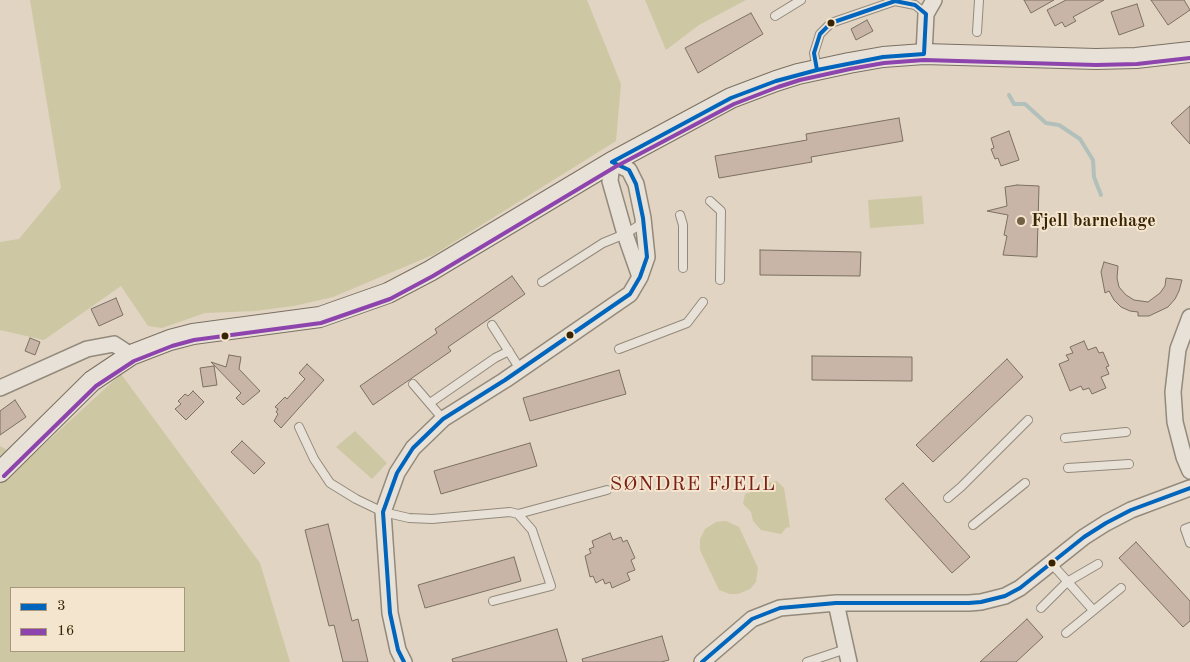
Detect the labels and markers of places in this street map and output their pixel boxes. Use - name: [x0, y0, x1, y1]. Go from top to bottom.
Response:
- unlabelled marker: [826, 18, 836, 28]
- place label: Fjell barnehage: [1031, 210, 1156, 232]
- marker: Fjell barnehage: [1015, 215, 1027, 227]
- unlabelled marker: [565, 330, 575, 340]
- unlabelled marker: [220, 331, 230, 341]
- unlabelled marker: [1047, 558, 1057, 568]

